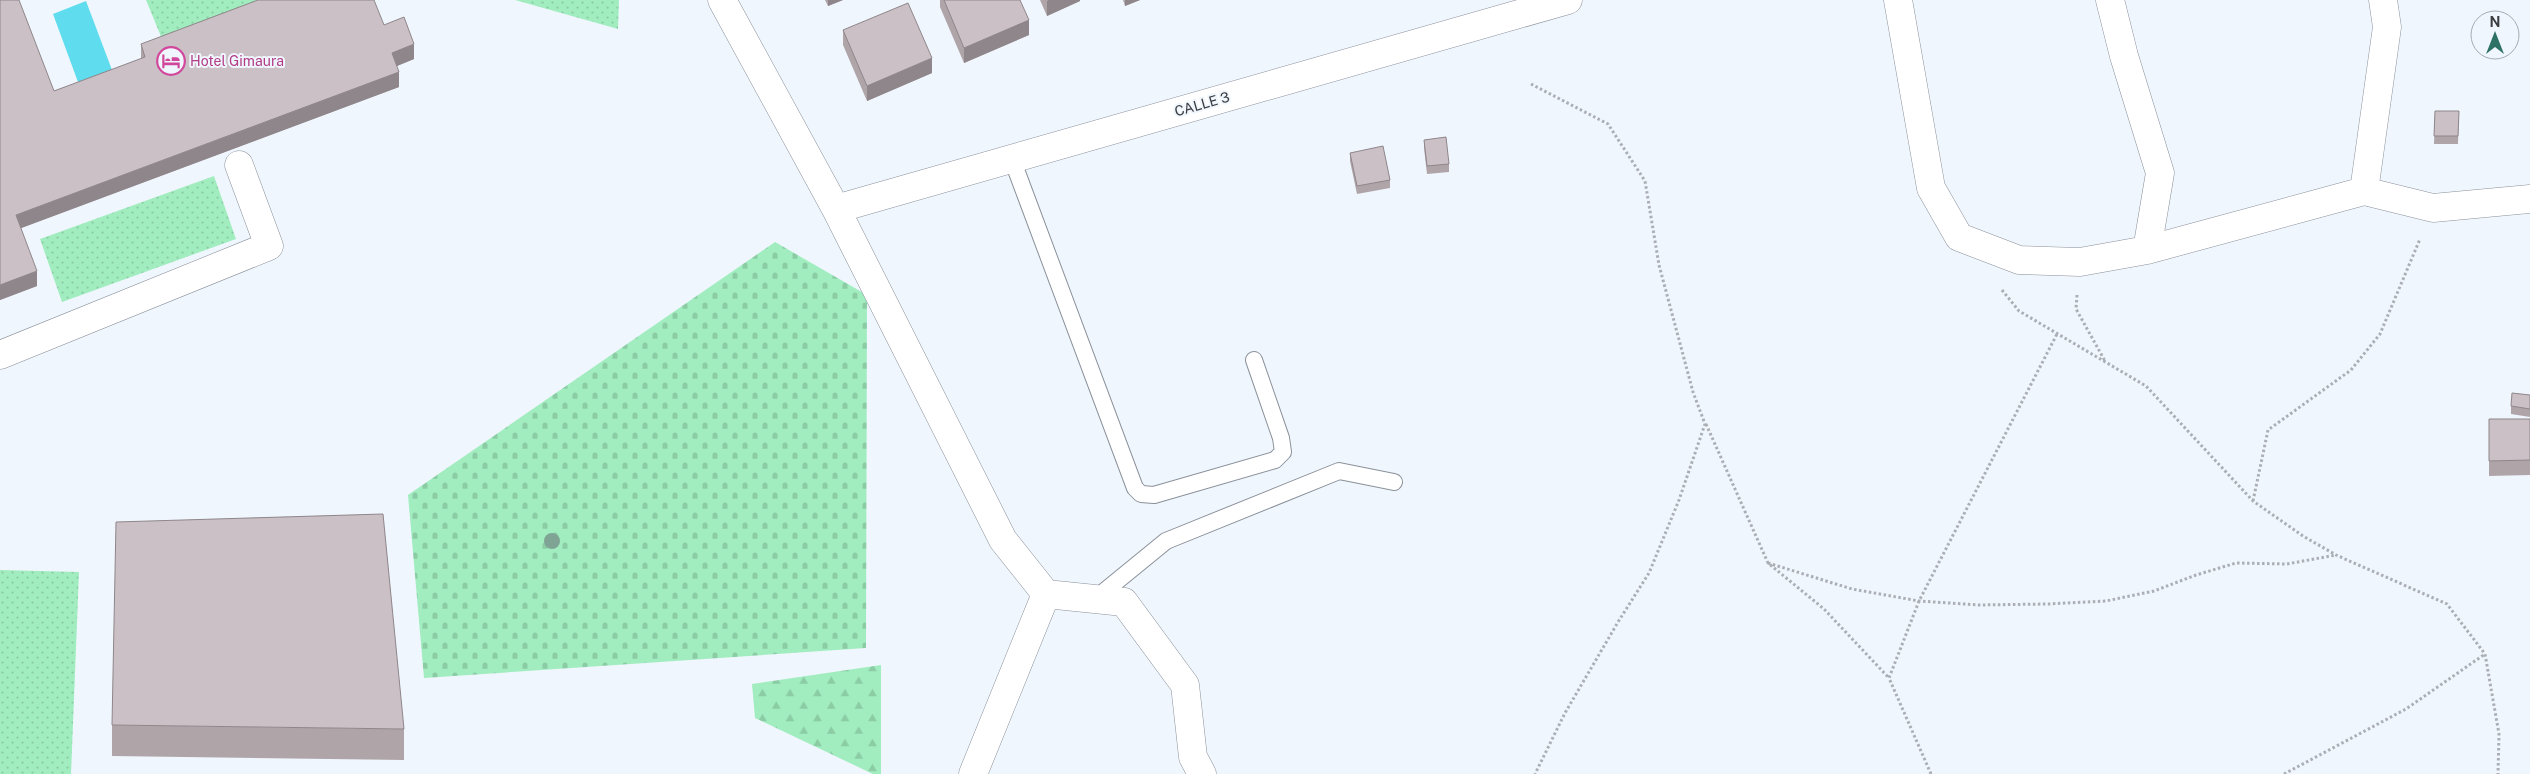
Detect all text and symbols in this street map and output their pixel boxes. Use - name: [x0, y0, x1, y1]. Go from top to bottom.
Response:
- north arrow: [2470, 10, 2520, 60]
- text: N: [2490, 14, 2500, 30]
- hotel icon: Hotel Gimaura: [156, 46, 186, 76]
- place label: Hotel Gimaura: [190, 53, 284, 69]
- street label: CALLE 3: [1173, 88, 1232, 119]

